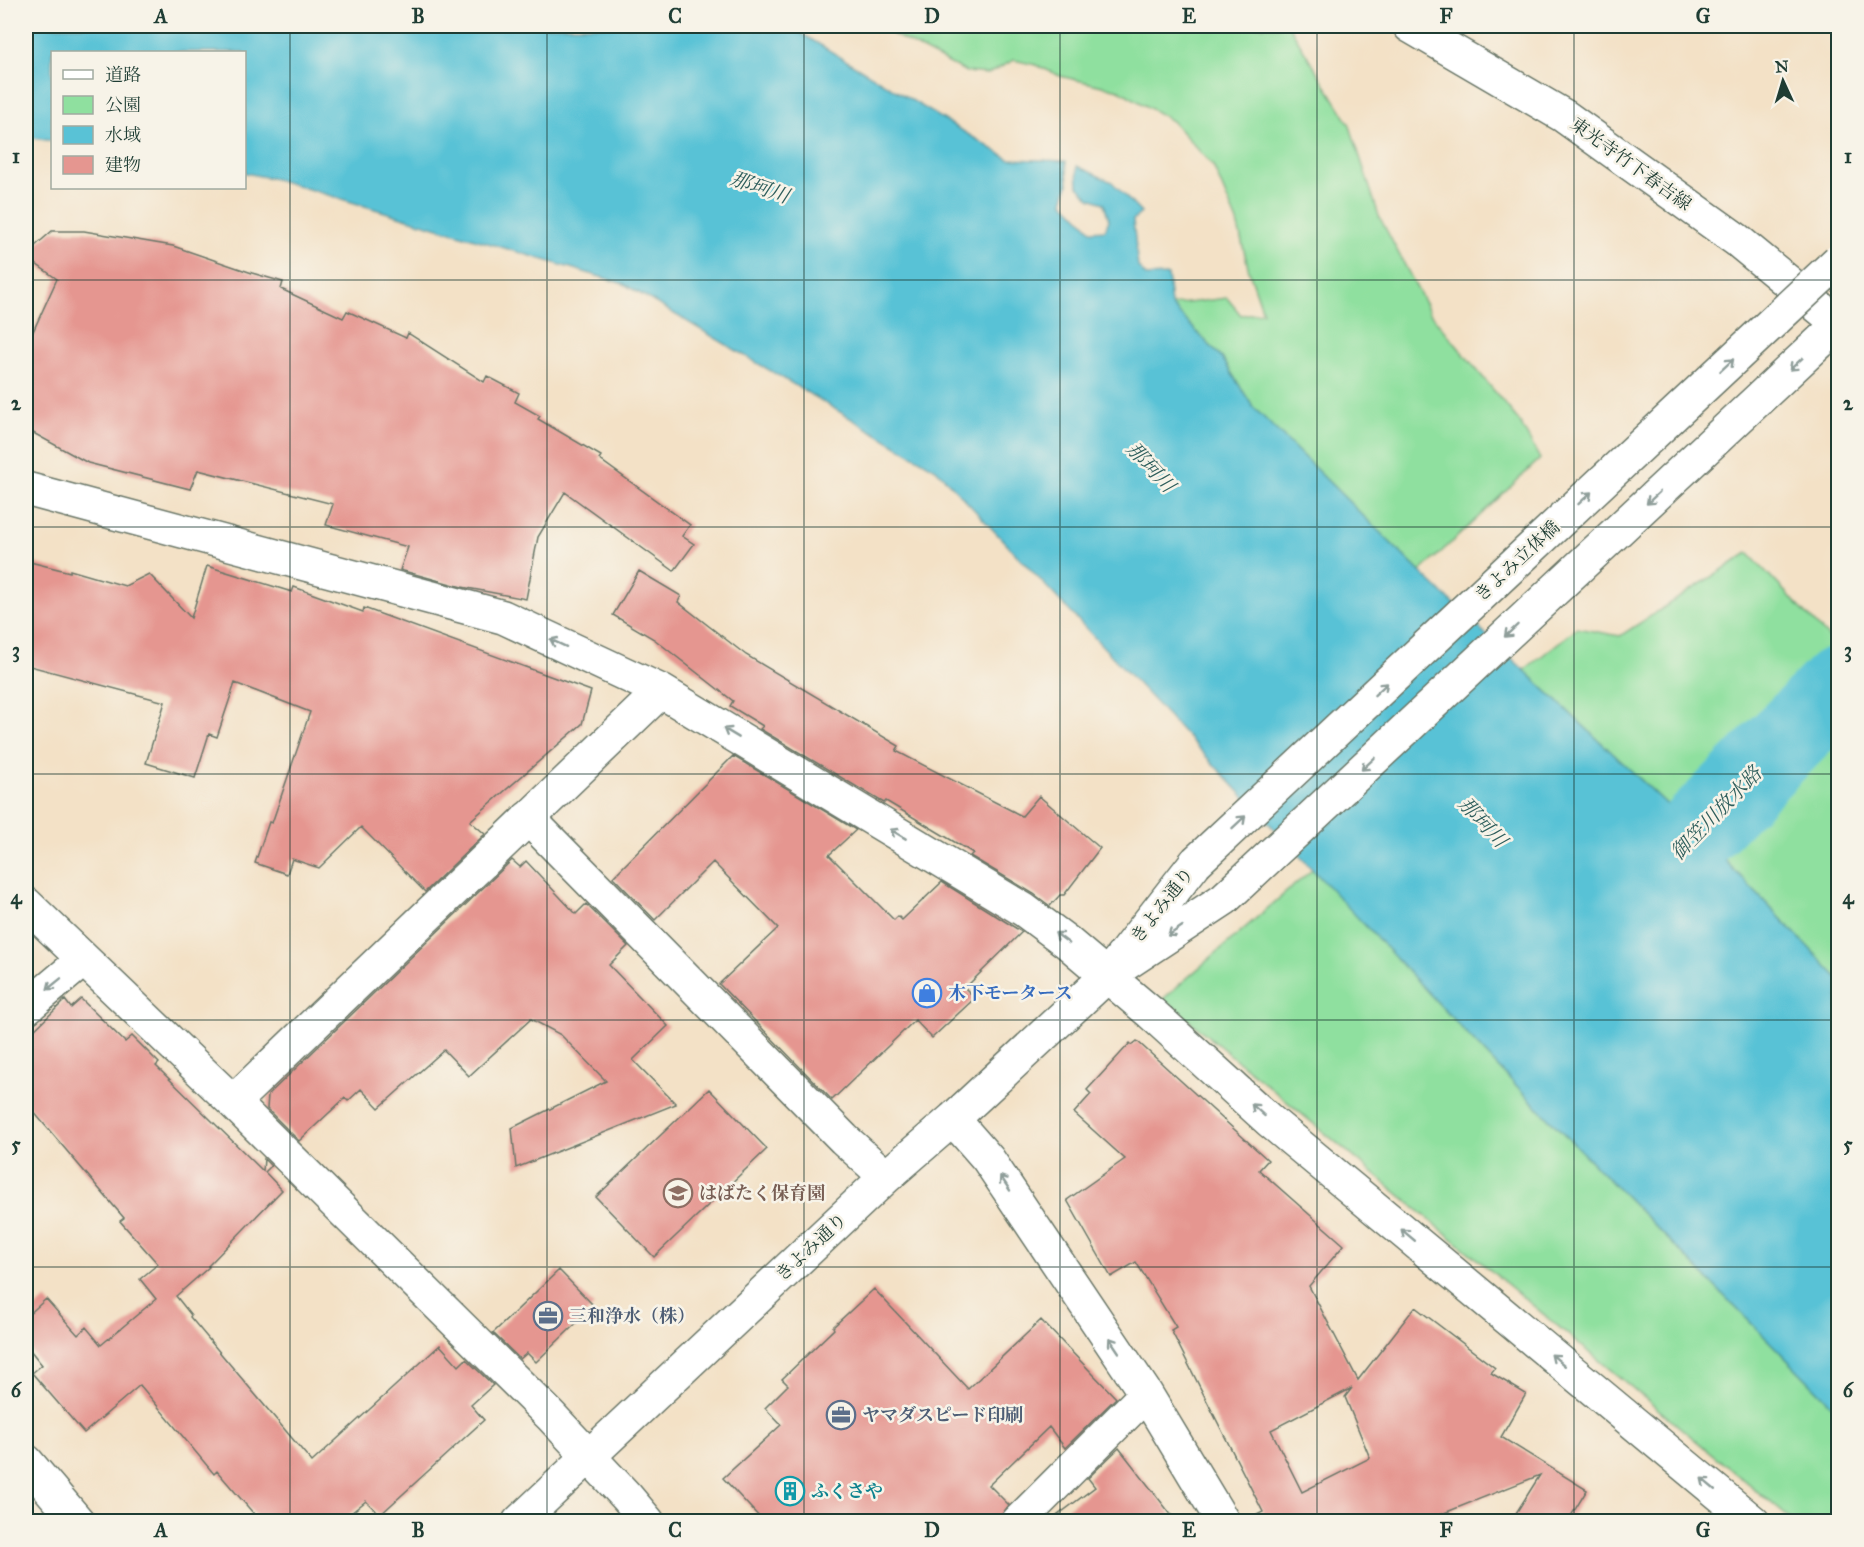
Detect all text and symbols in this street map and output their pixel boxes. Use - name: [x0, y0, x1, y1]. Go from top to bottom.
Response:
- text: A: [152, 4, 168, 28]
- text: B: [411, 4, 425, 28]
- text: C: [668, 4, 682, 28]
- text: D: [924, 4, 940, 28]
- text: E: [1182, 4, 1197, 28]
- text: F: [1439, 4, 1453, 28]
- text: G: [1696, 4, 1711, 28]
- legend: [51, 51, 246, 189]
- north arrow: [1753, 51, 1813, 111]
- text: N: [1775, 57, 1790, 76]
- text: 道路: [105, 64, 141, 86]
- text: 公園: [105, 94, 141, 116]
- street label: 東光寺竹下春吉線: [1566, 113, 1696, 215]
- text: 水域: [105, 124, 141, 146]
- text: 1: [12, 144, 20, 168]
- text: 1: [1844, 144, 1852, 168]
- text: 建物: [105, 154, 141, 176]
- water label: 那珂川: [728, 166, 794, 209]
- one-way arrow: [1788, 357, 1803, 372]
- one-way arrow: [1720, 358, 1735, 372]
- text: 2: [11, 391, 22, 415]
- text: 2: [1843, 391, 1854, 415]
- water label: 那珂川: [1122, 437, 1182, 499]
- one-way arrow: [1646, 490, 1661, 505]
- one-way arrow: [1577, 491, 1592, 505]
- street label: きよみ立体橋: [1470, 516, 1564, 606]
- one-way arrow: [1503, 623, 1518, 638]
- one-way arrow: [550, 637, 568, 648]
- text: 3: [12, 638, 20, 663]
- text: 3: [1844, 638, 1852, 663]
- one-way arrow: [1373, 682, 1388, 696]
- one-way arrow: [723, 727, 740, 739]
- one-way arrow: [1361, 757, 1376, 771]
- water label: 御笠川放水路: [1666, 760, 1768, 864]
- water label: 那珂川: [1454, 792, 1514, 854]
- one-way arrow: [1231, 815, 1246, 829]
- one-way arrow: [890, 827, 907, 839]
- street label: きよみ通り: [1126, 863, 1198, 947]
- text: 4: [10, 885, 22, 910]
- text: 4: [1842, 885, 1854, 910]
- one-way arrow: [1167, 925, 1184, 937]
- one-way arrow: [1055, 932, 1071, 945]
- one-way arrow: [47, 977, 62, 991]
- shop icon: 木下モータース: [911, 977, 943, 1009]
- place label: 木下モータース: [948, 982, 1072, 1004]
- one-way arrow: [1251, 1103, 1266, 1117]
- text: 5: [11, 1132, 21, 1156]
- text: 5: [1843, 1132, 1853, 1156]
- one-way arrow: [999, 1176, 1011, 1192]
- school or university icon: はばたく保育園: [662, 1177, 694, 1209]
- place label: はばたく保育園: [699, 1182, 825, 1204]
- street label: きよみ通り: [771, 1208, 851, 1286]
- one-way arrow: [1401, 1228, 1416, 1242]
- office icon: 三和浄水（株）: [532, 1300, 564, 1332]
- place label: 三和浄水（株）: [569, 1305, 695, 1327]
- one-way arrow: [1107, 1337, 1120, 1354]
- one-way arrow: [1550, 1353, 1566, 1366]
- text: 6: [11, 1378, 23, 1402]
- text: 6: [1843, 1378, 1855, 1402]
- office icon: ヤマダスピード印刷: [825, 1399, 857, 1431]
- place label: ヤマダスピード印刷: [862, 1404, 1023, 1426]
- building icon: ふくさや: [774, 1475, 806, 1507]
- one-way arrow: [1701, 1477, 1716, 1491]
- place label: ふくさや: [811, 1480, 883, 1502]
- text: A: [152, 1518, 168, 1542]
- text: B: [411, 1518, 425, 1542]
- text: C: [668, 1518, 682, 1542]
- text: D: [924, 1518, 940, 1542]
- text: E: [1182, 1518, 1197, 1542]
- text: F: [1439, 1518, 1453, 1542]
- text: G: [1696, 1518, 1711, 1542]

